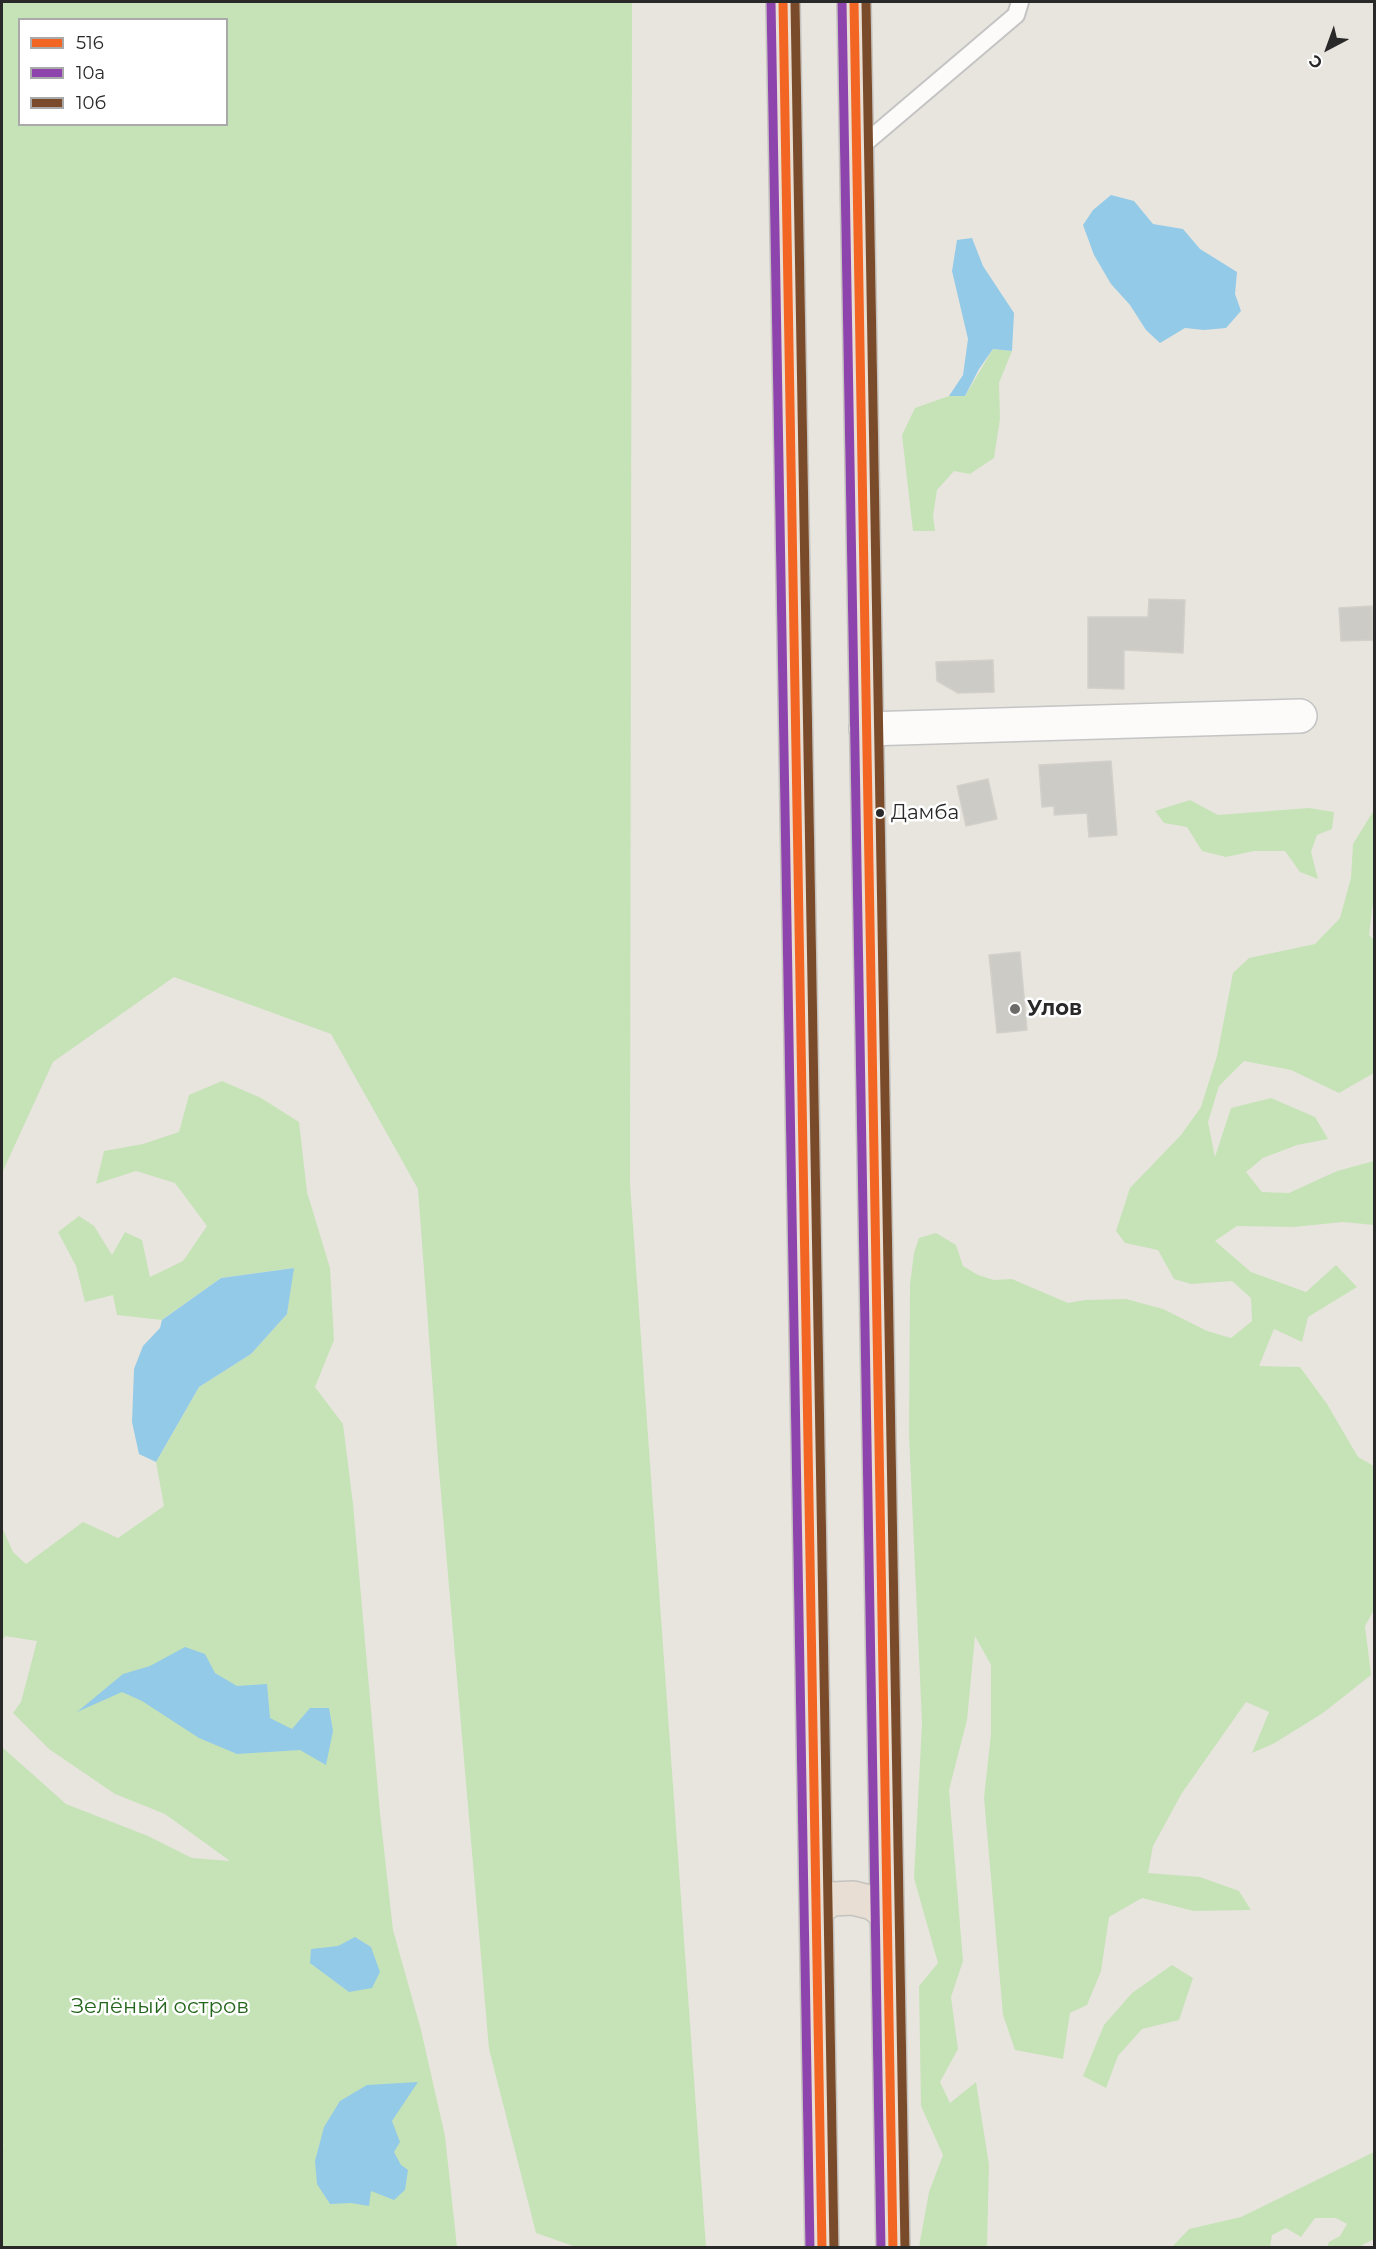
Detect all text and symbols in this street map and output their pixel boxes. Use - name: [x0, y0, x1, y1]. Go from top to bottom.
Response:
- legend: [18, 18, 228, 126]
- north arrow: [1298, 18, 1358, 78]
- text: 516: [76, 32, 104, 54]
- text: С: [1305, 51, 1326, 73]
- text: 10а: [76, 62, 105, 84]
- text: 10б: [76, 92, 106, 114]
- place label: Дамба: [891, 801, 959, 825]
- marker: Дамба: [874, 807, 886, 819]
- place label: Улов: [1027, 996, 1082, 1022]
- marker: Улов: [1008, 1002, 1022, 1016]
- park label: Зелёный остров: [71, 1994, 249, 2020]

